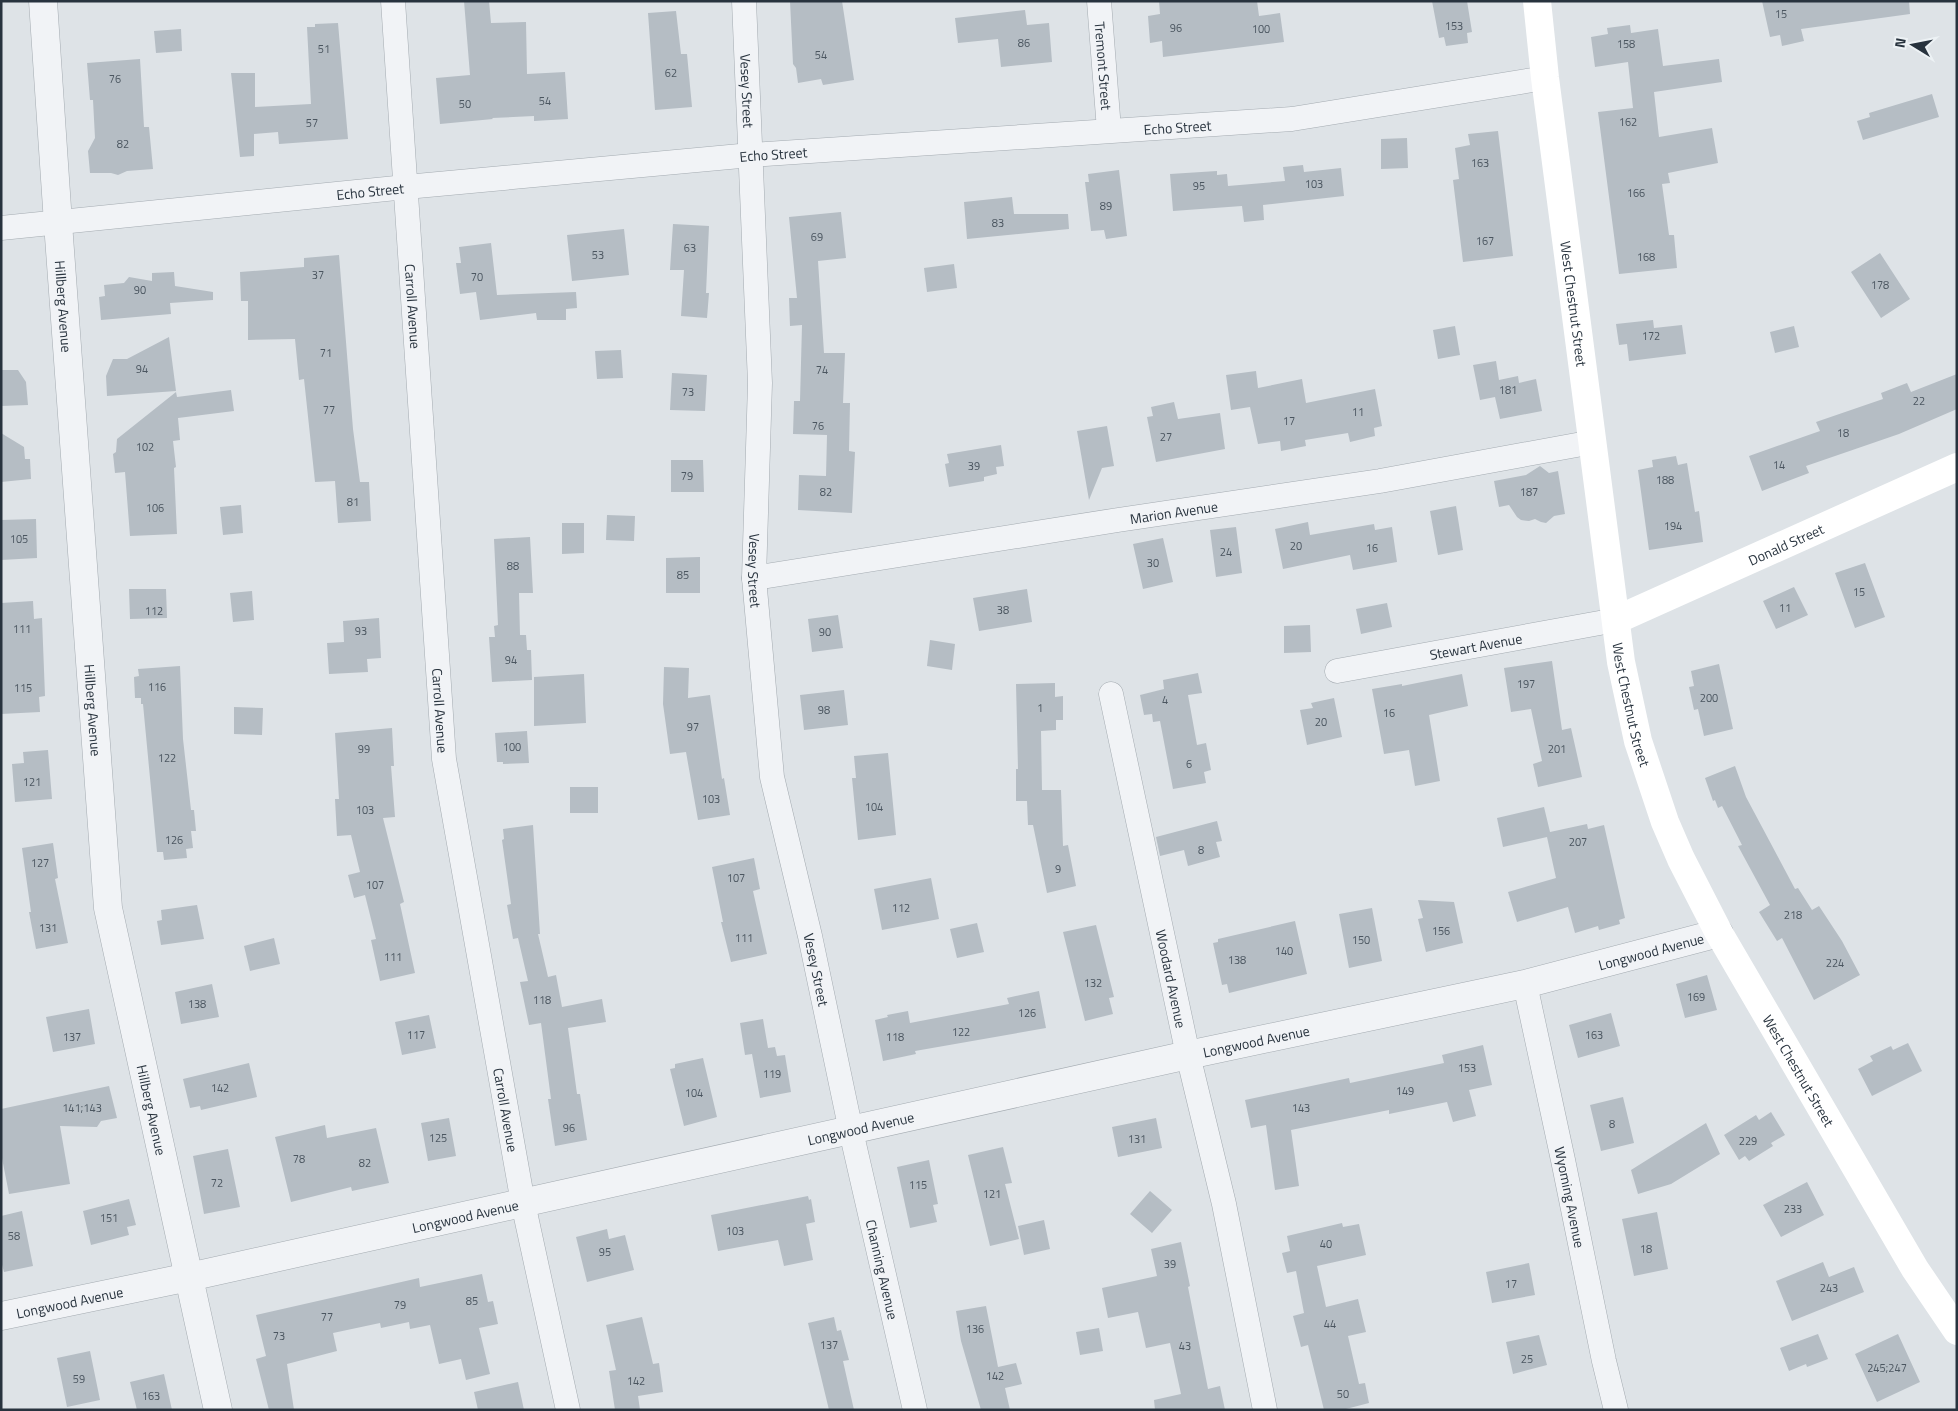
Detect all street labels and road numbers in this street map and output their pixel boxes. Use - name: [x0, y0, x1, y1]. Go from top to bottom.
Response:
- street label: Tremont Street: [1090, 21, 1118, 111]
- street label: Vesey Street: [736, 53, 760, 129]
- street label: Echo Street: [1143, 114, 1212, 139]
- street label: Echo Street: [739, 141, 808, 167]
- street label: Echo Street: [335, 177, 405, 204]
- street label: West Chestnut Street: [1556, 240, 1593, 368]
- street label: Hillberg Avenue: [50, 259, 78, 353]
- street label: Carroll Avenue: [400, 263, 427, 349]
- street label: Marion Avenue: [1128, 495, 1219, 529]
- street label: Donald Street: [1745, 518, 1827, 570]
- street label: Vesey Street: [743, 533, 767, 609]
- street label: Stewart Avenue: [1428, 627, 1524, 664]
- street label: West Chestnut Street: [1608, 641, 1656, 769]
- street label: Hillberg Avenue: [80, 663, 107, 757]
- street label: Carroll Avenue: [427, 667, 454, 754]
- street label: Woodard Avenue: [1151, 927, 1192, 1030]
- street label: Longwood Avenue: [1596, 927, 1706, 975]
- street label: Vesey Street: [799, 931, 835, 1008]
- street label: West Chestnut Street: [1758, 1010, 1840, 1130]
- street label: Longwood Avenue: [1201, 1019, 1311, 1062]
- street label: Hillberg Avenue: [132, 1063, 172, 1157]
- street label: Carroll Avenue: [489, 1066, 524, 1153]
- street label: Longwood Avenue: [805, 1106, 916, 1150]
- street label: Wyoming Avenue: [1550, 1145, 1591, 1250]
- street label: Longwood Avenue: [410, 1194, 521, 1238]
- street label: Channing Avenue: [861, 1217, 904, 1321]
- street label: Longwood Avenue: [14, 1280, 125, 1323]

